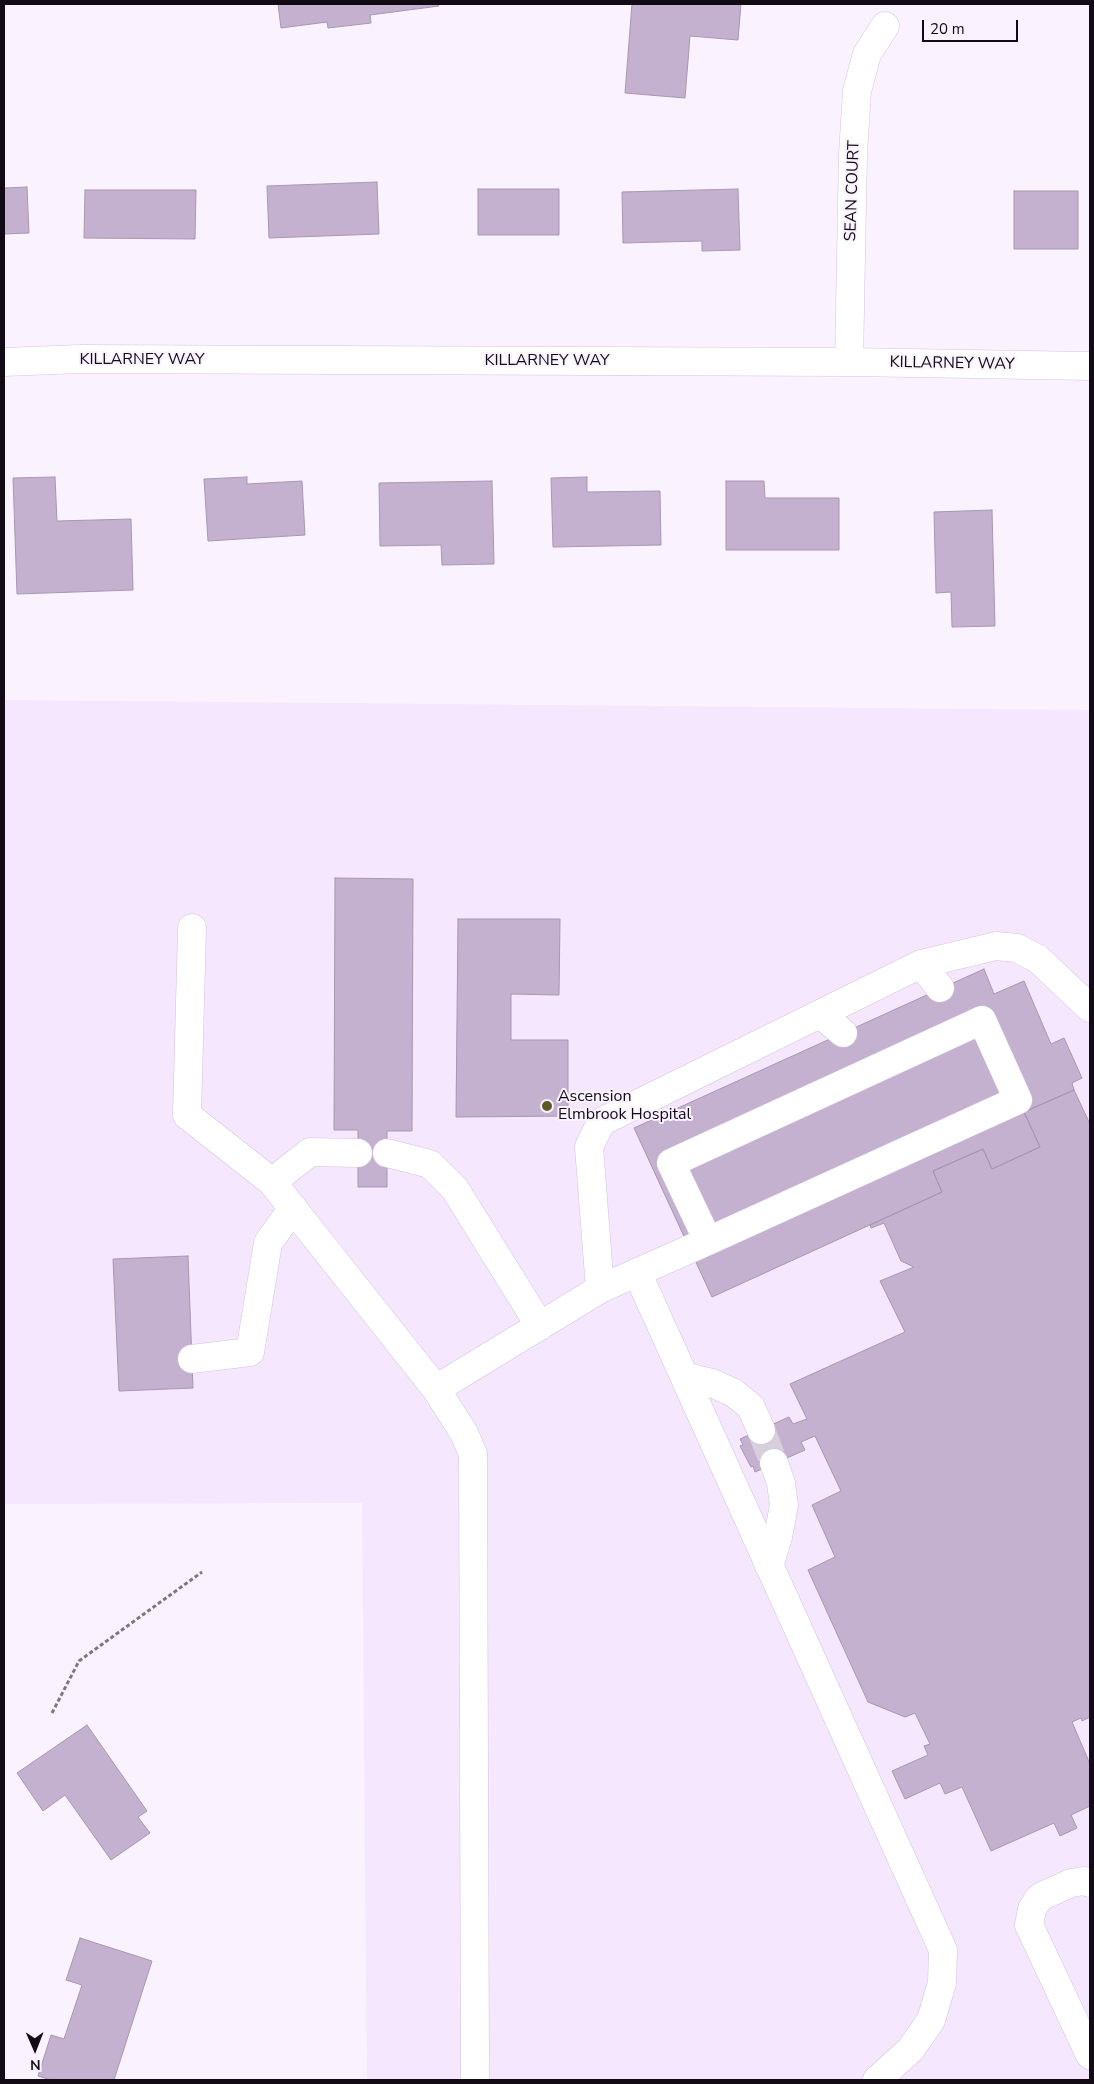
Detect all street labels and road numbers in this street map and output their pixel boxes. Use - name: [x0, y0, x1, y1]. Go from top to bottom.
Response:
- street label: SEAN COURT: [842, 140, 864, 242]
- street label: KILLARNEY WAY: [79, 350, 205, 370]
- street label: KILLARNEY WAY: [484, 351, 610, 371]
- street label: KILLARNEY WAY: [889, 353, 1015, 375]

